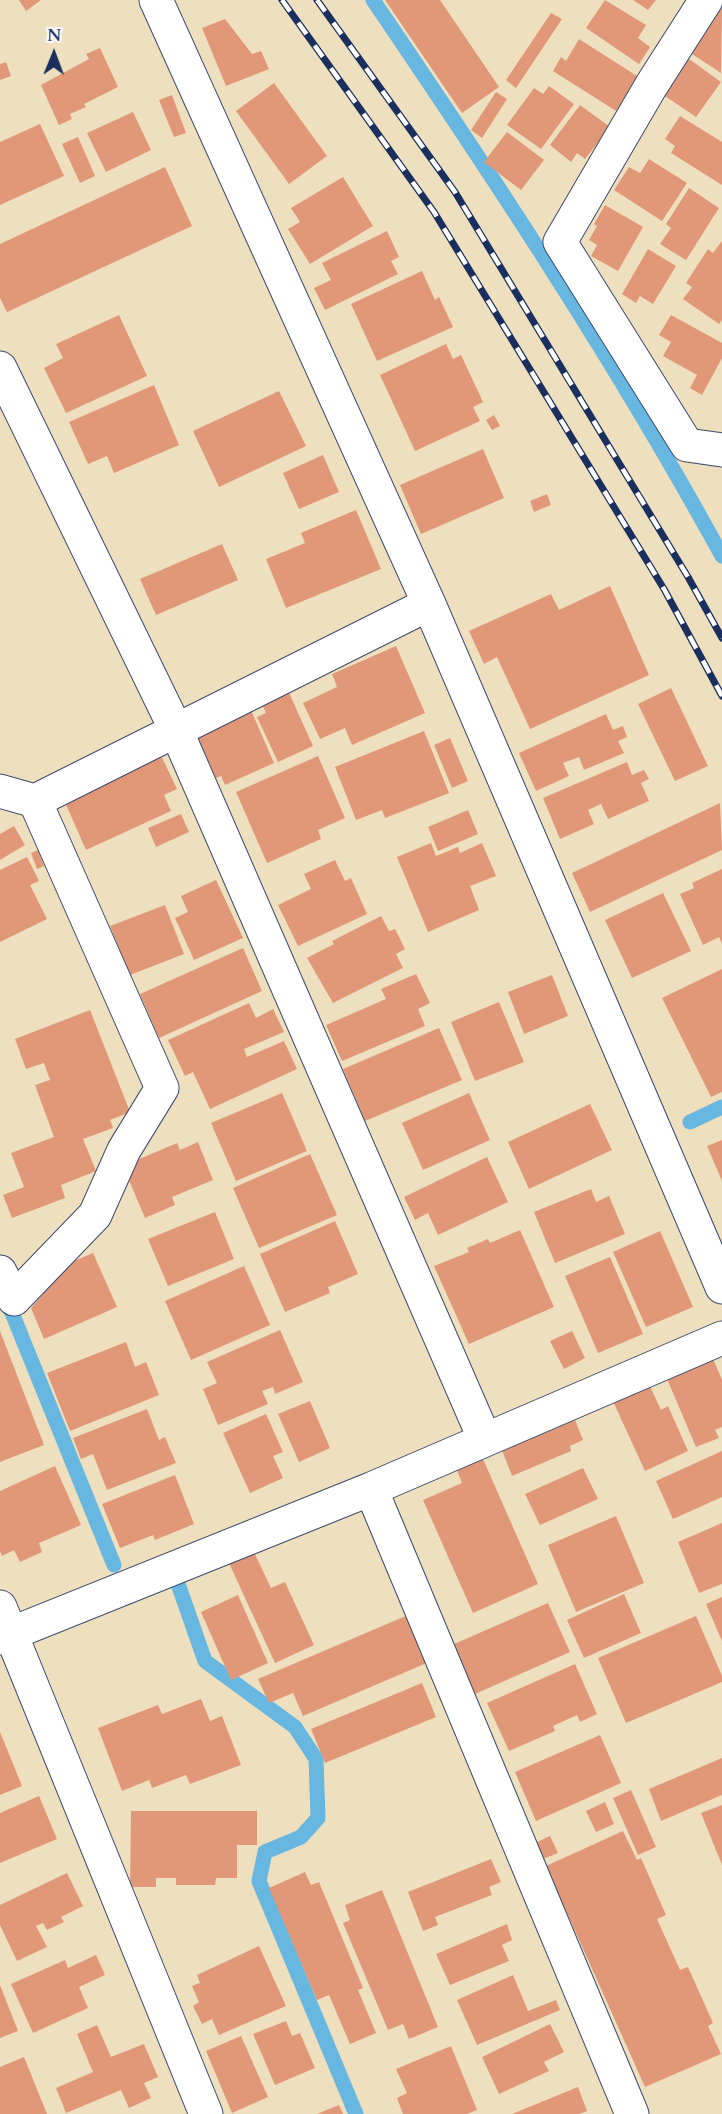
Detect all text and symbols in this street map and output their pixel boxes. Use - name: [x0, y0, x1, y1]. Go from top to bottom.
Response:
- north arrow: [24, 24, 84, 84]
- text: N: [47, 25, 61, 47]

